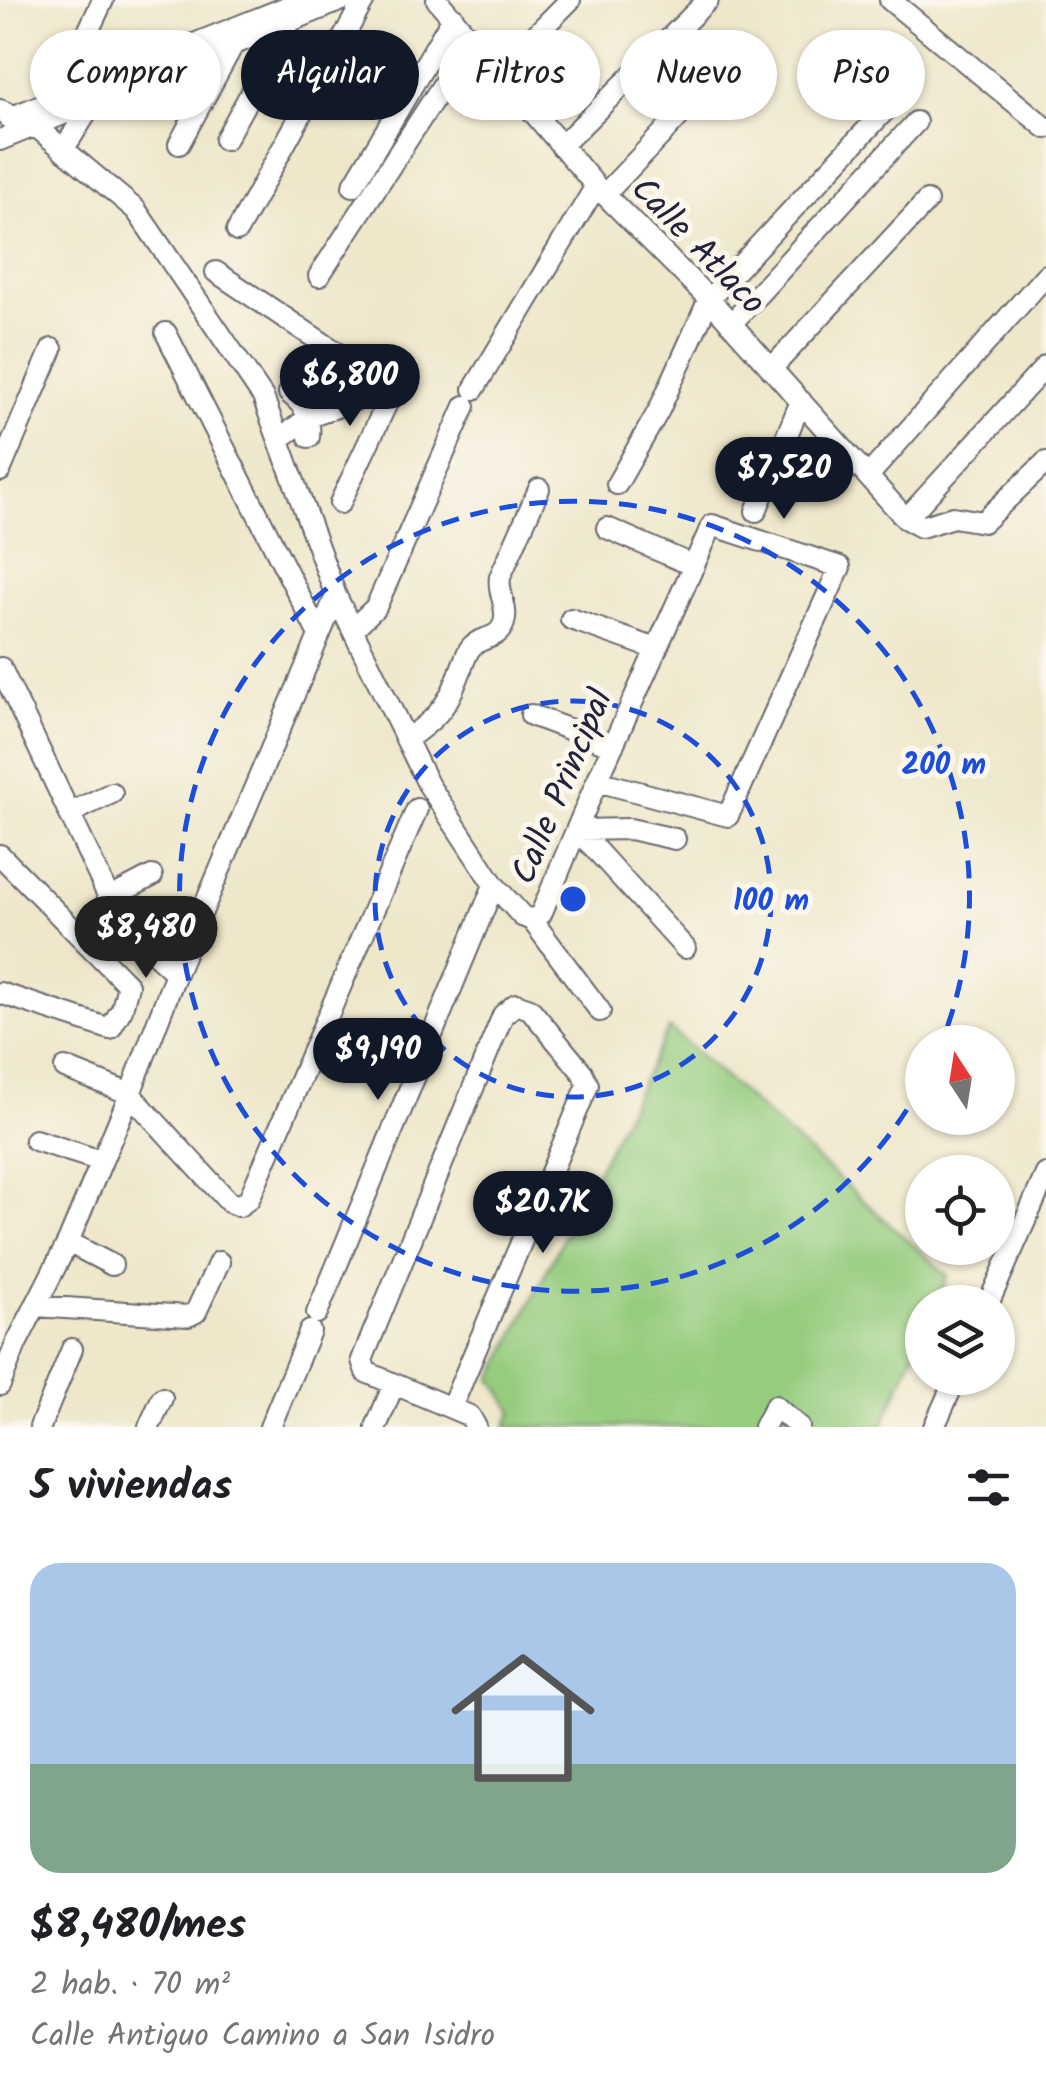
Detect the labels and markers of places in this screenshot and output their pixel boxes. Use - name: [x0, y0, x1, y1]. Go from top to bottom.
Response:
- pin: $6,800: [269, 344, 431, 429]
- pin: $7,520: [703, 437, 865, 522]
- centre of rings: [555, 881, 591, 917]
- pin: $8,480: [65, 896, 227, 981]
- pin: $9,190: [297, 1018, 459, 1103]
- pin: $20.7K: [462, 1171, 624, 1256]

